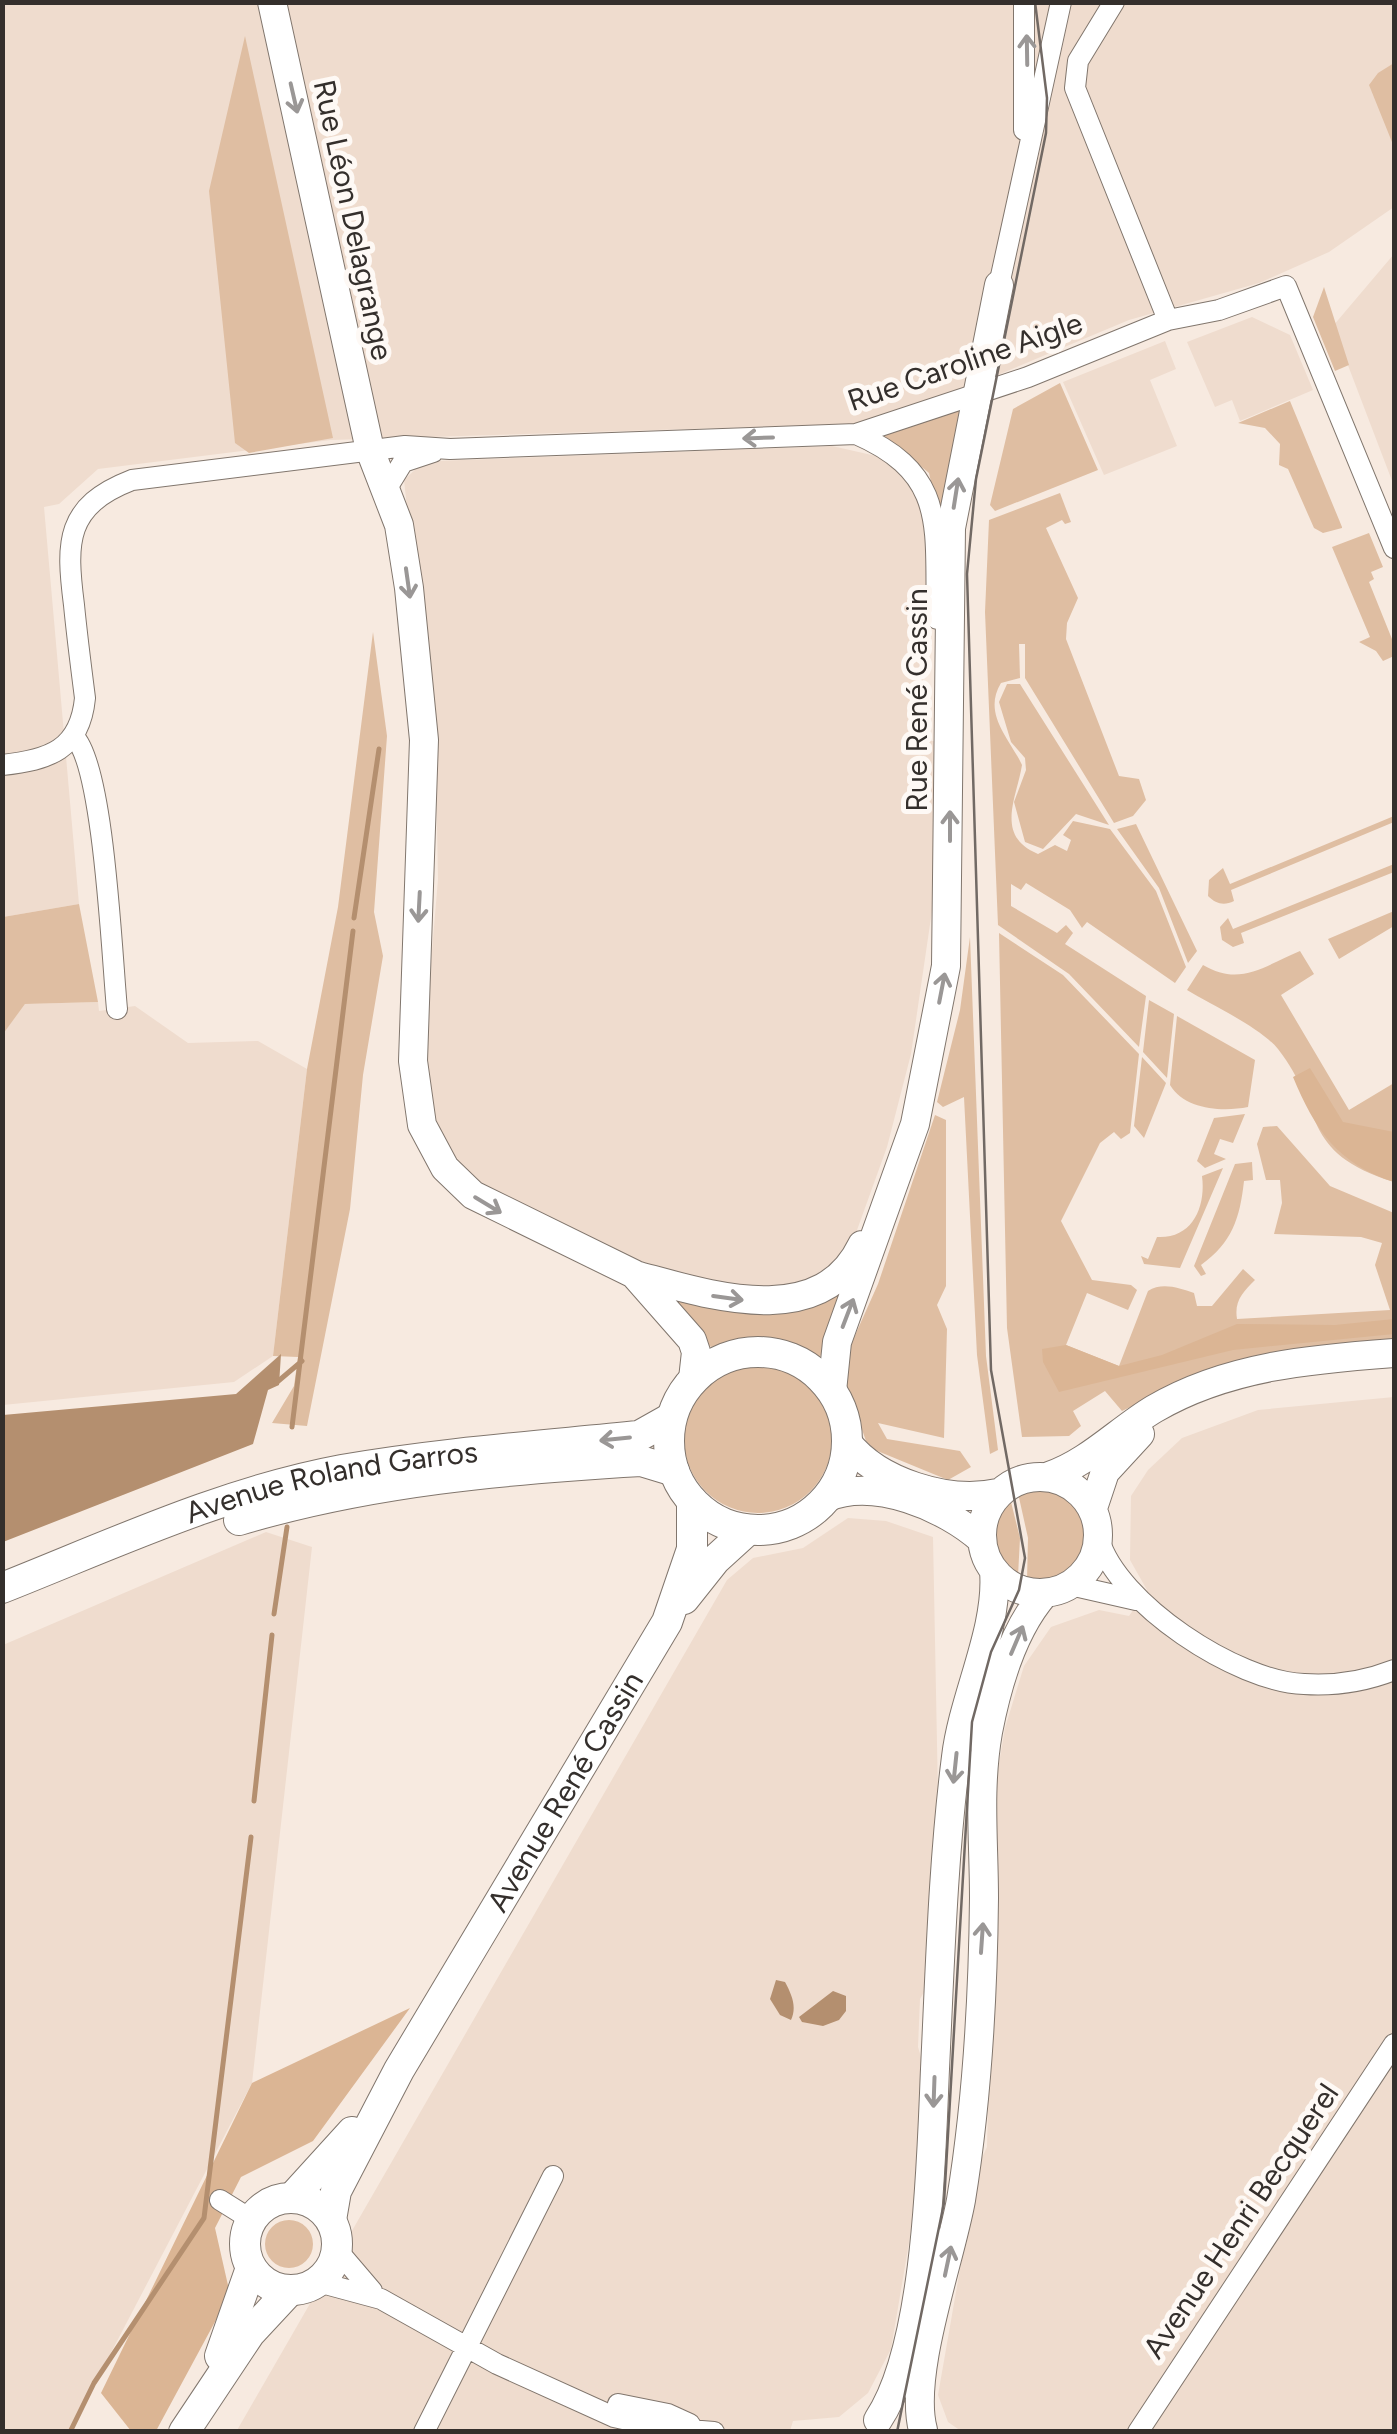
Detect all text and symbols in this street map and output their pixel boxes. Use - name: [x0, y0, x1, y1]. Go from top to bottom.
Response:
- one-way arrow: [1017, 34, 1036, 66]
- street label: Rue Léon Delagrange: [306, 76, 401, 363]
- one-way arrow: [285, 81, 304, 113]
- street label: Rue Caroline Aigle: [843, 304, 1087, 419]
- one-way arrow: [743, 429, 775, 448]
- one-way arrow: [947, 478, 965, 510]
- one-way arrow: [400, 567, 418, 599]
- street label: Rue René Cassin: [898, 588, 935, 812]
- one-way arrow: [940, 810, 960, 842]
- one-way arrow: [409, 891, 428, 923]
- one-way arrow: [934, 973, 953, 1005]
- one-way arrow: [474, 1195, 502, 1215]
- one-way arrow: [712, 1289, 744, 1307]
- one-way arrow: [840, 1298, 858, 1329]
- one-way arrow: [599, 1429, 631, 1448]
- street label: Avenue Roland Garros: [180, 1433, 479, 1531]
- one-way arrow: [1009, 1625, 1027, 1656]
- street label: Avenue René Cassin: [479, 1665, 651, 1918]
- one-way arrow: [945, 1751, 964, 1783]
- one-way arrow: [973, 1923, 992, 1955]
- one-way arrow: [924, 2076, 943, 2108]
- street label: Avenue Henri Becquerel: [1135, 2076, 1346, 2365]
- one-way arrow: [939, 2246, 958, 2278]

